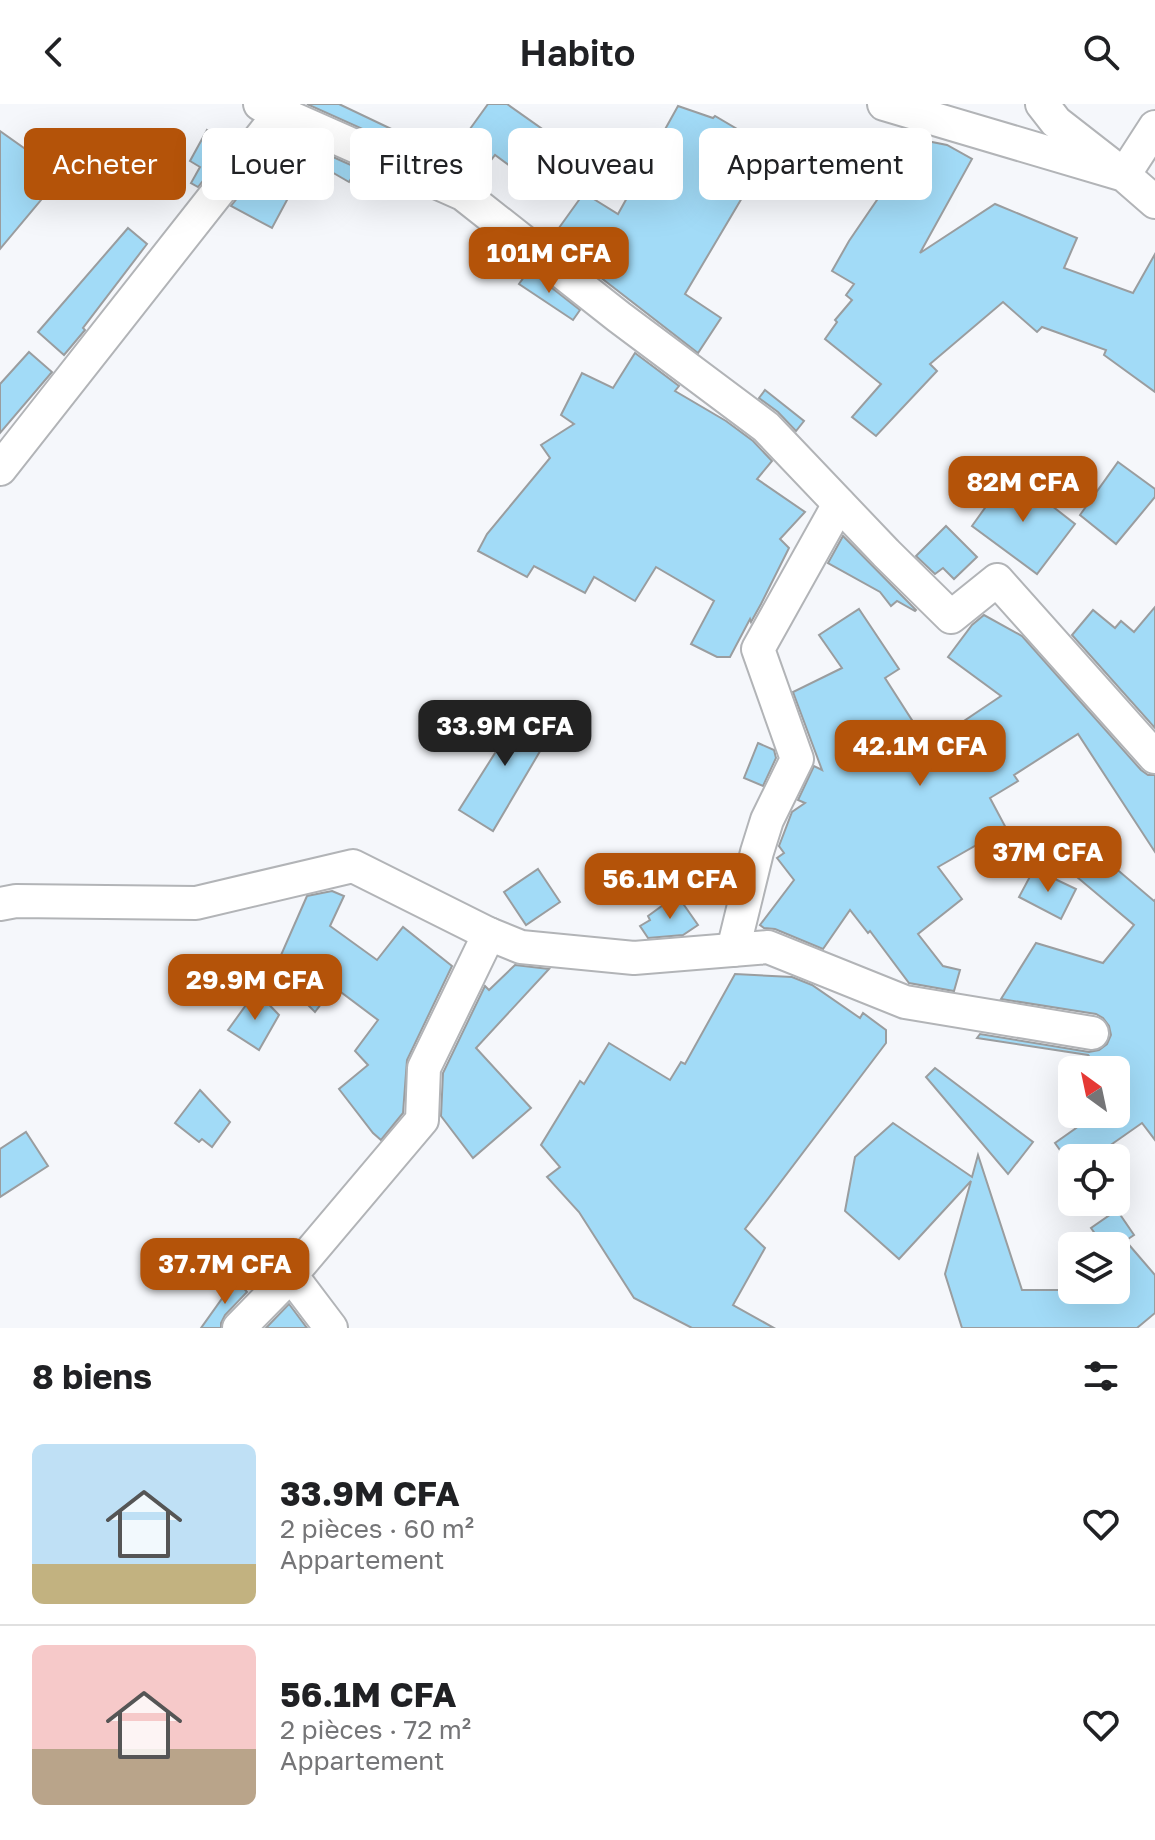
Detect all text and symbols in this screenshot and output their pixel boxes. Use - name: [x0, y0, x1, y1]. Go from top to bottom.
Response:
- icon: back: [32, 30, 76, 74]
- icon: search: [1079, 30, 1123, 74]
- text: Habito: [520, 31, 635, 74]
- chip: Acheter: [24, 128, 186, 200]
- chip: Louer: [202, 128, 334, 200]
- chip: Filtres: [350, 128, 492, 200]
- chip: Nouveau: [508, 128, 683, 200]
- chip: Appartement: [699, 128, 932, 200]
- pin: 101M CFA: [466, 227, 632, 295]
- text: 101M CFA: [487, 237, 611, 268]
- pin: 82M CFA: [949, 456, 1097, 524]
- text: 82M CFA: [966, 466, 1080, 497]
- pin: 33.9M CFA: [413, 700, 597, 768]
- text: 33.9M CFA: [436, 710, 574, 741]
- pin: 42.1M CFA: [828, 720, 1012, 788]
- text: 42.1M CFA: [853, 730, 987, 761]
- pin: 37M CFA: [974, 826, 1122, 894]
- text: 37M CFA: [993, 836, 1103, 867]
- pin: 56.1M CFA: [578, 853, 762, 921]
- text: 56.1M CFA: [603, 863, 737, 894]
- pin: 29.9M CFA: [163, 954, 347, 1022]
- text: 29.9M CFA: [186, 964, 324, 995]
- north arrow: [1058, 1056, 1130, 1128]
- map controls: [1058, 1056, 1130, 1304]
- button: locate: [1058, 1144, 1130, 1216]
- button: layers: [1058, 1232, 1130, 1304]
- pin: 37.7M CFA: [133, 1238, 317, 1306]
- text: 37.7M CFA: [158, 1248, 292, 1279]
- icon: filters: [1079, 1354, 1123, 1398]
- text: 8 biens: [32, 1356, 152, 1396]
- text: 33.9M CFA: [280, 1473, 460, 1513]
- icon: home: [96, 1476, 192, 1572]
- icon: heart: [1079, 1502, 1123, 1546]
- text: 2 pièces · 60 m²: [280, 1513, 474, 1544]
- text: Appartement: [280, 1544, 444, 1575]
- text: 56.1M CFA: [280, 1674, 456, 1714]
- icon: home: [96, 1677, 192, 1773]
- icon: heart: [1079, 1703, 1123, 1747]
- text: 2 pièces · 72 m²: [280, 1714, 471, 1745]
- text: Appartement: [280, 1745, 444, 1776]

